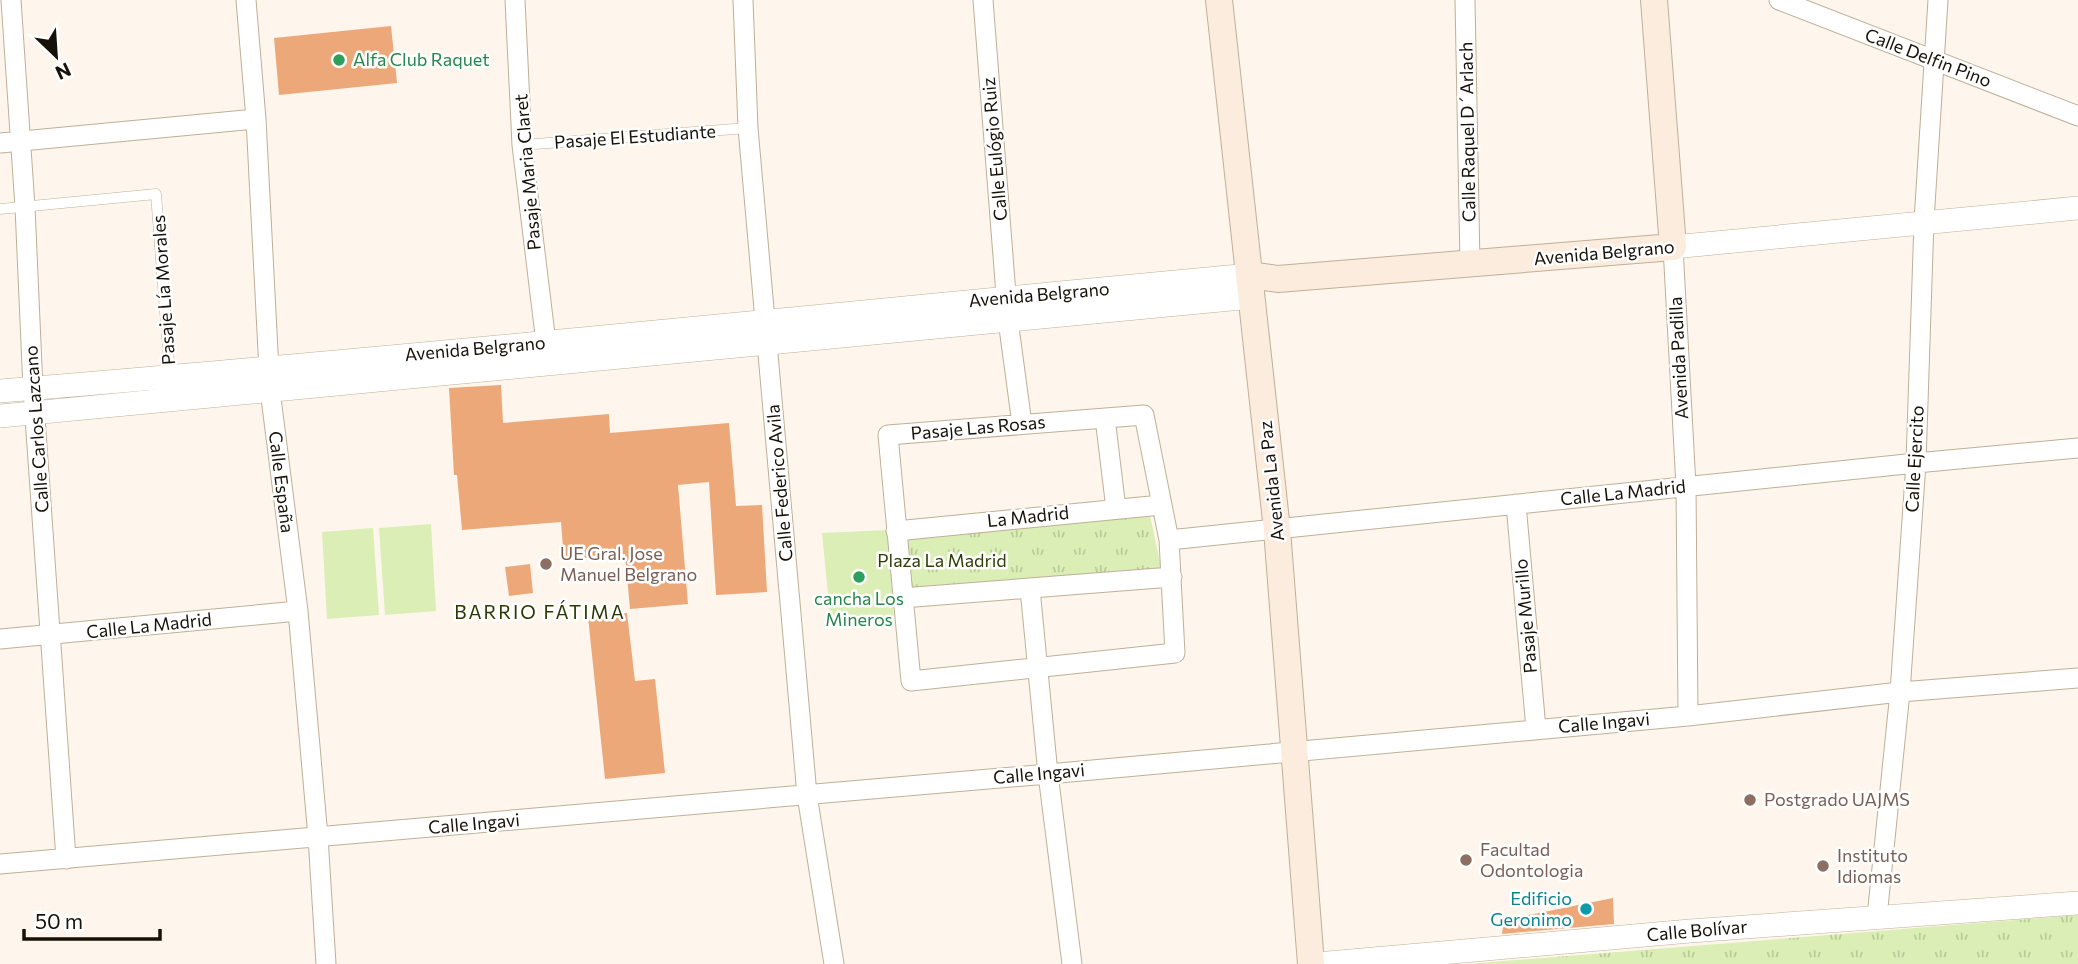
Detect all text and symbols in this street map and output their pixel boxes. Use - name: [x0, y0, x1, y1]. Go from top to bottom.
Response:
- north arrow: [21, 21, 91, 91]
- street label: Calle Delfin Pino: [1862, 23, 1995, 91]
- street label: Calle Raquel D´Arlach: [1454, 42, 1480, 222]
- place label: Alfa Club Raquet: [353, 48, 490, 70]
- marker: Alfa Club Raquet: [331, 52, 347, 68]
- text: N: [52, 58, 75, 85]
- street label: Calle Eulógio Ruiz: [977, 76, 1011, 222]
- street label: Pasaje Maria Claret: [509, 93, 545, 251]
- street label: Pasaje El Estudiante: [553, 119, 717, 153]
- street label: Pasaje Lía Morales: [147, 214, 179, 366]
- street label: Avenida Belgrano: [1533, 235, 1675, 269]
- street label: Avenida Belgrano: [968, 277, 1110, 311]
- street label: Avenida Padilla: [1664, 296, 1692, 420]
- street label: Avenida Belgrano: [404, 331, 546, 365]
- street label: Calle Carlos Lazcano: [19, 345, 53, 513]
- street label: Calle Federico Avila: [761, 404, 797, 563]
- street label: Calle Ejercito: [1900, 405, 1928, 513]
- street label: Pasaje Las Rosas: [910, 410, 1046, 444]
- street label: Avenida La Paz: [1254, 420, 1288, 543]
- street label: Calle España: [265, 430, 299, 534]
- street label: Calle La Madrid: [1559, 474, 1687, 510]
- street label: La Madrid: [986, 501, 1070, 531]
- place label: UE Gral. Jose Manuel Belgrano: [560, 542, 697, 585]
- park label: Plaza La Madrid: [877, 549, 1007, 571]
- marker: UE Gral. Jose Manuel Belgrano: [538, 556, 554, 572]
- street label: Pasaje Murillo: [1509, 558, 1541, 674]
- marker: cancha Los Mineros: [851, 569, 867, 585]
- place label: cancha Los Mineros: [814, 587, 904, 630]
- district label: BARRIO FÁTIMA: [454, 600, 626, 623]
- street label: Calle La Madrid: [85, 607, 213, 643]
- street label: Calle Ingavi: [1557, 707, 1651, 737]
- street label: Calle Ingavi: [992, 758, 1086, 788]
- place label: Postgrado UAJMS: [1764, 788, 1910, 810]
- marker: Postgrado UAJMS: [1742, 792, 1758, 808]
- street label: Calle Ingavi: [427, 808, 521, 838]
- place label: Facultad Odontologia: [1480, 838, 1583, 881]
- place label: Instituto Idiomas: [1837, 844, 1908, 887]
- marker: Facultad Odontologia: [1458, 852, 1474, 868]
- marker: Instituto Idiomas: [1815, 858, 1831, 874]
- place label: Edificio Geronimo: [1490, 887, 1572, 930]
- scale bar: [24, 898, 161, 942]
- marker: Edificio Geronimo: [1578, 901, 1594, 917]
- text: 50 m: [35, 908, 83, 933]
- street label: Calle Bolívar: [1646, 915, 1748, 945]

